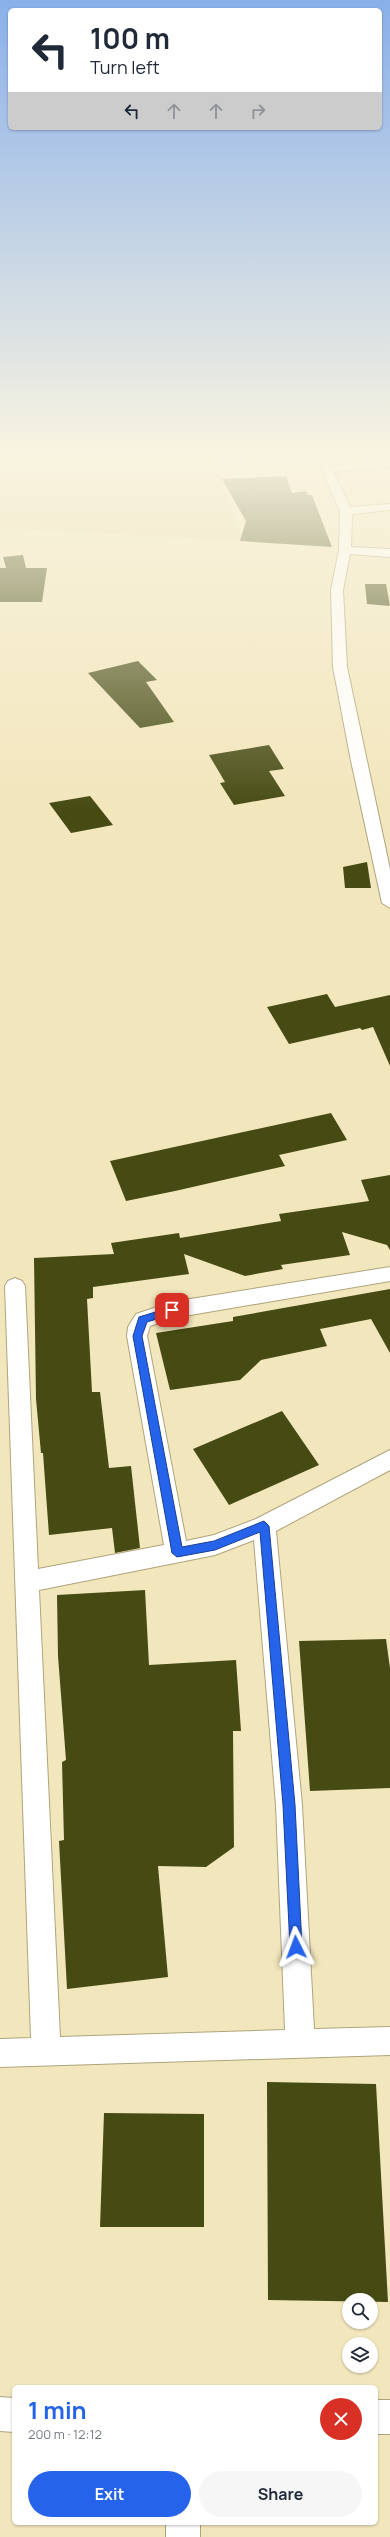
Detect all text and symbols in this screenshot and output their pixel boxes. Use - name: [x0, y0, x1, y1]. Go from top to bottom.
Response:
- text: 100 m: [90, 19, 170, 57]
- icon: left: [24, 24, 76, 76]
- text: Turn left: [90, 55, 160, 79]
- icon: left: [121, 100, 143, 122]
- icon: ahead: [163, 100, 185, 122]
- icon: ahead: [205, 100, 227, 122]
- icon: right: [247, 100, 269, 122]
- pin: [155, 1293, 189, 1327]
- icon: arrive: [161, 1299, 183, 1321]
- position arrow: [275, 1926, 317, 1968]
- map controls: [342, 2293, 378, 2373]
- button: search: [342, 2293, 378, 2329]
- button: layers: [342, 2337, 378, 2373]
- text: 1 min: [28, 2393, 87, 2426]
- button: close: [320, 2398, 362, 2440]
- text: 200 m · 12:12: [28, 2425, 102, 2443]
- button: Exit: [28, 2471, 191, 2517]
- button: Share: [199, 2471, 362, 2517]

